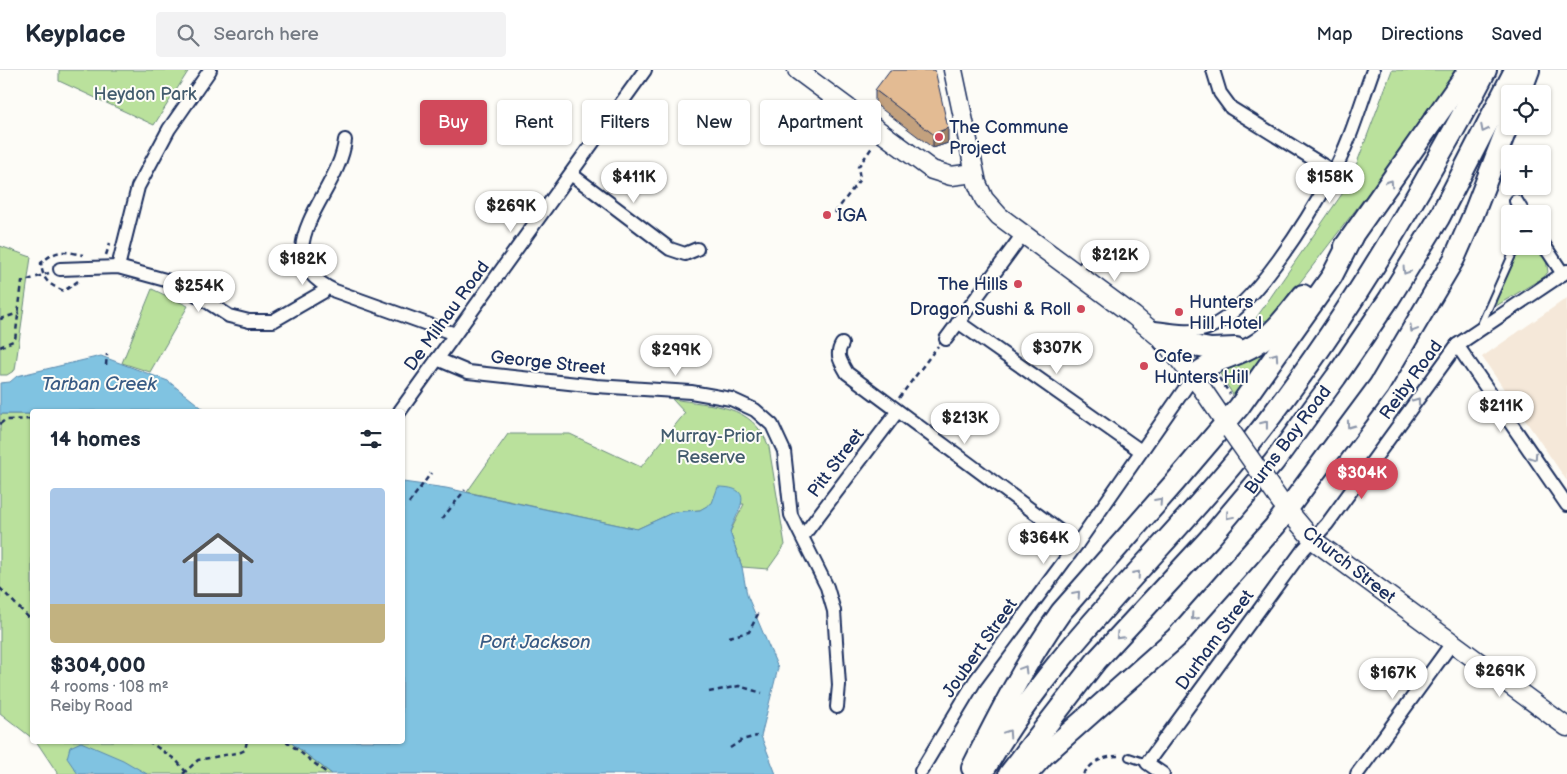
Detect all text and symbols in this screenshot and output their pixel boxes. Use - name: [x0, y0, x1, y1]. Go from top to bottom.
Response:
- search box: [156, 12, 506, 57]
- text: Keyplace: [25, 20, 126, 49]
- icon: search: [174, 21, 202, 49]
- text: Search here: [214, 23, 319, 46]
- text: Map: [1317, 24, 1353, 45]
- text: Directions: [1381, 24, 1463, 45]
- text: Saved: [1491, 24, 1542, 45]
- park label: Heydon Park: [94, 84, 197, 105]
- map controls: [1501, 85, 1551, 255]
- button: locate: [1501, 85, 1551, 135]
- chip: Buy: [420, 100, 487, 145]
- chip: Rent: [497, 100, 572, 145]
- chip: Filters: [582, 100, 668, 145]
- chip: New: [678, 100, 750, 145]
- chip: Apartment: [760, 100, 881, 145]
- place label: The Commune Project: [949, 117, 1069, 159]
- one-way arrow: [1480, 124, 1490, 133]
- marker: The Commune Project: [933, 131, 945, 143]
- button: +: [1501, 145, 1551, 195]
- pin: $411K: [599, 162, 669, 204]
- pin: $158K: [1295, 162, 1365, 204]
- text: $411K: [612, 168, 656, 187]
- text: $158K: [1306, 168, 1354, 187]
- one-way arrow: [1384, 179, 1393, 188]
- pin: $269K: [476, 190, 546, 233]
- text: $269K: [486, 197, 536, 216]
- place label: IGA: [837, 205, 867, 226]
- button: −: [1501, 205, 1551, 255]
- marker: IGA: [821, 209, 833, 221]
- pin: $212K: [1080, 240, 1150, 282]
- pin: $182K: [268, 244, 338, 286]
- text: $212K: [1092, 246, 1139, 265]
- text: $182K: [279, 250, 327, 269]
- street label: De Milhau Road: [400, 257, 494, 375]
- one-way arrow: [1403, 266, 1412, 275]
- pin: $254K: [164, 270, 234, 313]
- place label: The Hills: [938, 274, 1008, 295]
- text: $254K: [174, 277, 224, 296]
- marker: The Hills: [1012, 278, 1024, 290]
- place label: Hunters Hill Hotel: [1189, 292, 1262, 334]
- place label: Dragon Sushi & Roll: [910, 299, 1071, 320]
- marker: Dragon Sushi & Roll: [1075, 303, 1087, 315]
- marker: Hunters Hill Hotel: [1173, 306, 1185, 318]
- one-way arrow: [1410, 324, 1420, 333]
- pin: $307K: [1022, 332, 1092, 375]
- pin: $299K: [641, 334, 711, 377]
- street label: Reiby Road: [1375, 336, 1447, 424]
- text: $307K: [1032, 339, 1082, 358]
- text: $299K: [651, 341, 701, 360]
- place label: Cafe Hunters Hill: [1154, 346, 1249, 388]
- street label: George Street: [489, 347, 607, 380]
- one-way arrow: [1269, 352, 1278, 362]
- marker: Cafe Hunters Hill: [1138, 360, 1150, 372]
- water label: Tarban Creek: [41, 373, 157, 396]
- street label: Burns Bay Road: [1240, 382, 1336, 498]
- pin: $211K: [1466, 390, 1536, 433]
- one-way arrow: [1411, 397, 1420, 406]
- text: $211K: [1479, 397, 1523, 416]
- pin: $213K: [930, 402, 1000, 445]
- text: $213K: [942, 409, 988, 428]
- one-way arrow: [1348, 419, 1356, 428]
- one-way arrow: [1260, 421, 1268, 430]
- street label: Pitt Street: [803, 424, 869, 501]
- icon: filters: [357, 425, 385, 453]
- park label: Murray-Prior Reserve: [660, 426, 762, 468]
- text: 14 homes: [50, 427, 141, 452]
- one-way arrow: [1528, 451, 1537, 461]
- pin: $304K: [1327, 458, 1397, 500]
- text: $304K: [1337, 464, 1387, 483]
- one-way arrow: [1153, 498, 1162, 507]
- one-way arrow: [1226, 510, 1234, 519]
- icon: home: [173, 520, 263, 610]
- pin: $364K: [1009, 522, 1079, 565]
- street label: Church Street: [1298, 522, 1400, 608]
- text: $364K: [1019, 529, 1069, 548]
- one-way arrow: [1131, 571, 1140, 580]
- street label: Durham Street: [1172, 585, 1259, 694]
- one-way arrow: [1071, 590, 1080, 599]
- street label: Joubert Street: [938, 594, 1022, 702]
- one-way arrow: [1191, 611, 1200, 620]
- water label: Port Jackson: [479, 631, 591, 654]
- one-way arrow: [1116, 631, 1125, 640]
- text: $304,000: [50, 653, 145, 678]
- pin: $269K: [1465, 656, 1535, 698]
- pin: $167K: [1358, 658, 1428, 700]
- text: $269K: [1475, 662, 1525, 681]
- text: $167K: [1370, 664, 1416, 683]
- one-way arrow: [1018, 666, 1028, 675]
- text: 4 rooms · 108 m²: [50, 678, 169, 697]
- text: Reiby Road: [50, 697, 133, 716]
- one-way arrow: [1002, 729, 1011, 738]

